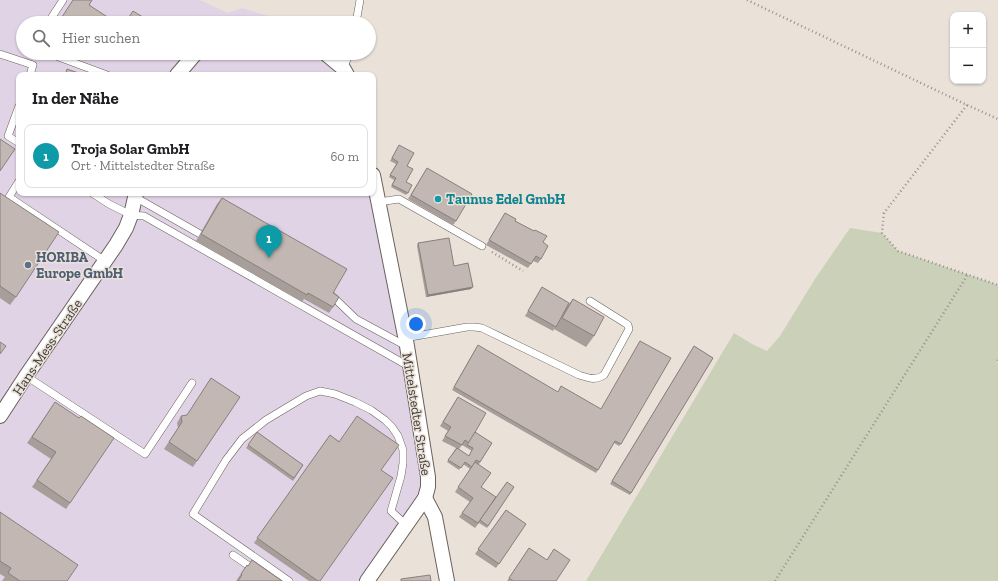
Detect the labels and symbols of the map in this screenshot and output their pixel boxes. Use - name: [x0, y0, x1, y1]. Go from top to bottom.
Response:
- place label: Taunus Edel GmbH: [446, 191, 566, 208]
- marker: Taunus Edel GmbH: [433, 194, 443, 204]
- pin: 1: [256, 225, 282, 258]
- place label: HORIBA Europe GmbH: [36, 249, 124, 282]
- marker: HORIBA Europe GmbH: [23, 260, 33, 270]
- street label: Hans-Mess-Straße: [9, 296, 86, 399]
- your location: [406, 314, 426, 334]
- street label: Mittelstedter Straße: [398, 351, 435, 477]

